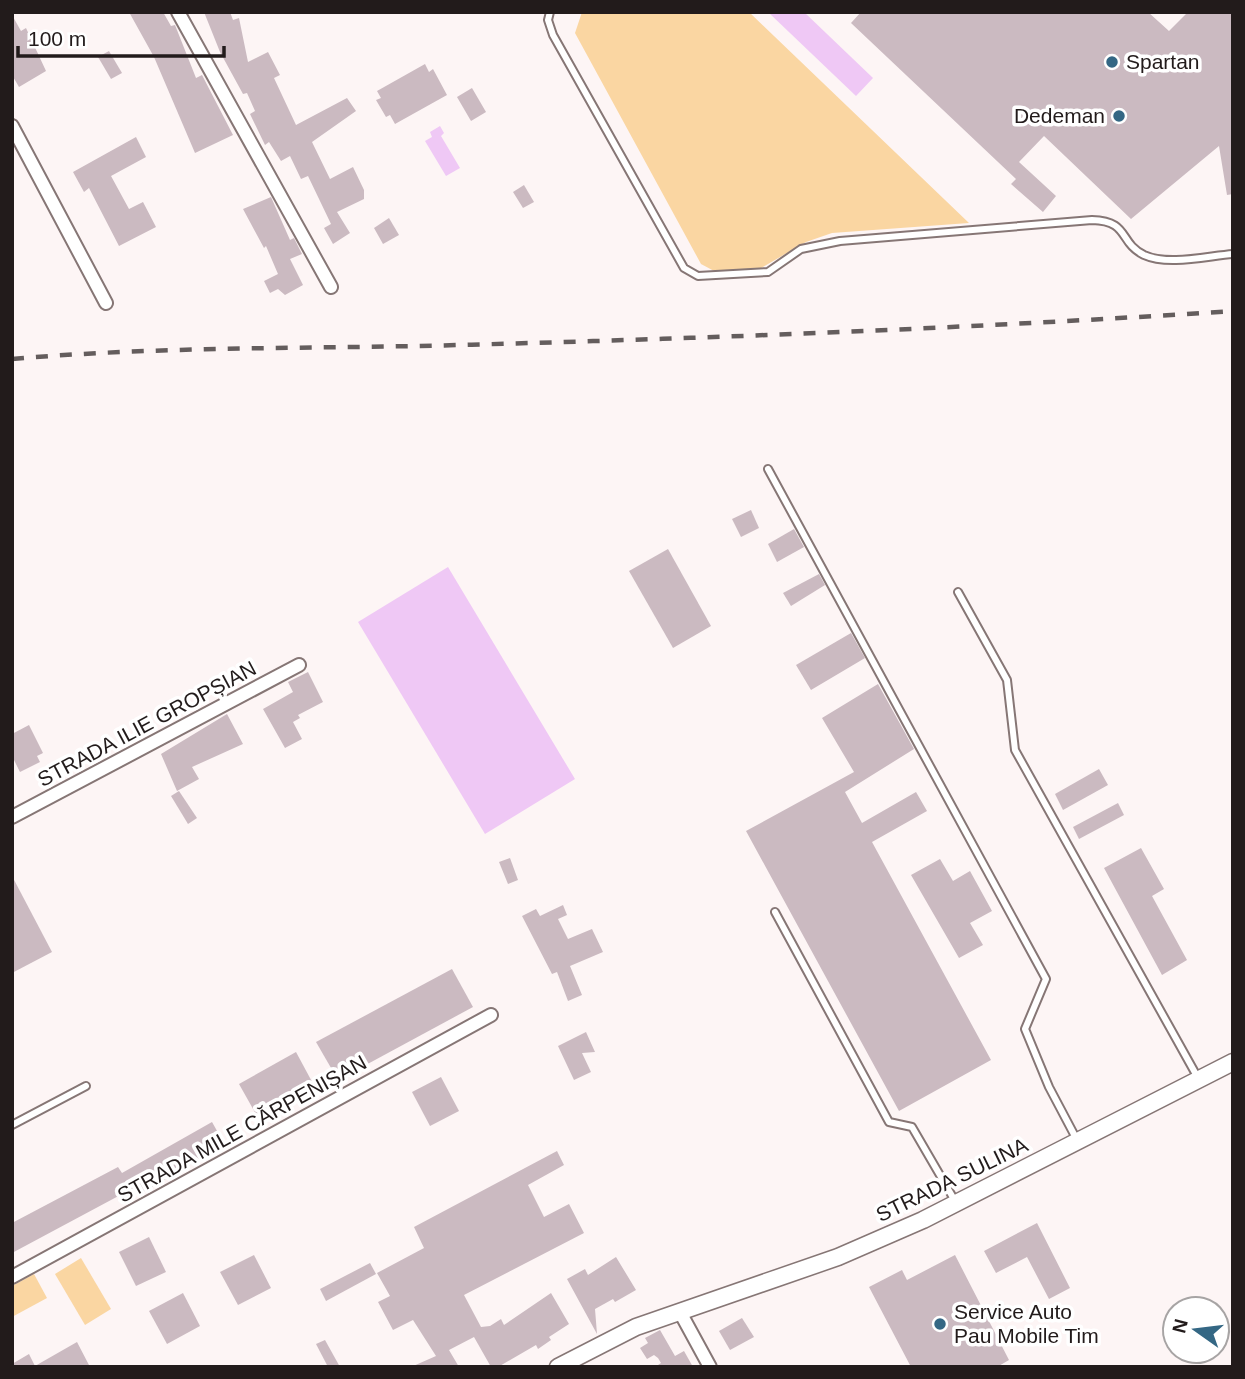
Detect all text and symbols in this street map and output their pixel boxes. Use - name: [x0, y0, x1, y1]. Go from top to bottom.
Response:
- scale bar: [18, 14, 224, 58]
- text: 100 m: [28, 27, 86, 50]
- place label: Spartan: [1126, 50, 1200, 73]
- marker: Spartan: [1104, 54, 1120, 70]
- place label: Dedeman: [1014, 104, 1105, 127]
- marker: Dedeman: [1111, 108, 1127, 124]
- street label: STRADA ILIE GROPȘIAN: [34, 656, 260, 791]
- street label: STRADA MILE CĂRPENIȘAN: [113, 1050, 370, 1207]
- street label: STRADA SULINA: [872, 1133, 1031, 1226]
- north arrow: [1161, 1295, 1231, 1365]
- place label: Service Auto Pau Mobile Tim: [954, 1300, 1099, 1347]
- marker: Service Auto Pau Mobile Tim: [932, 1316, 948, 1332]
- text: N: [1168, 1317, 1192, 1335]

